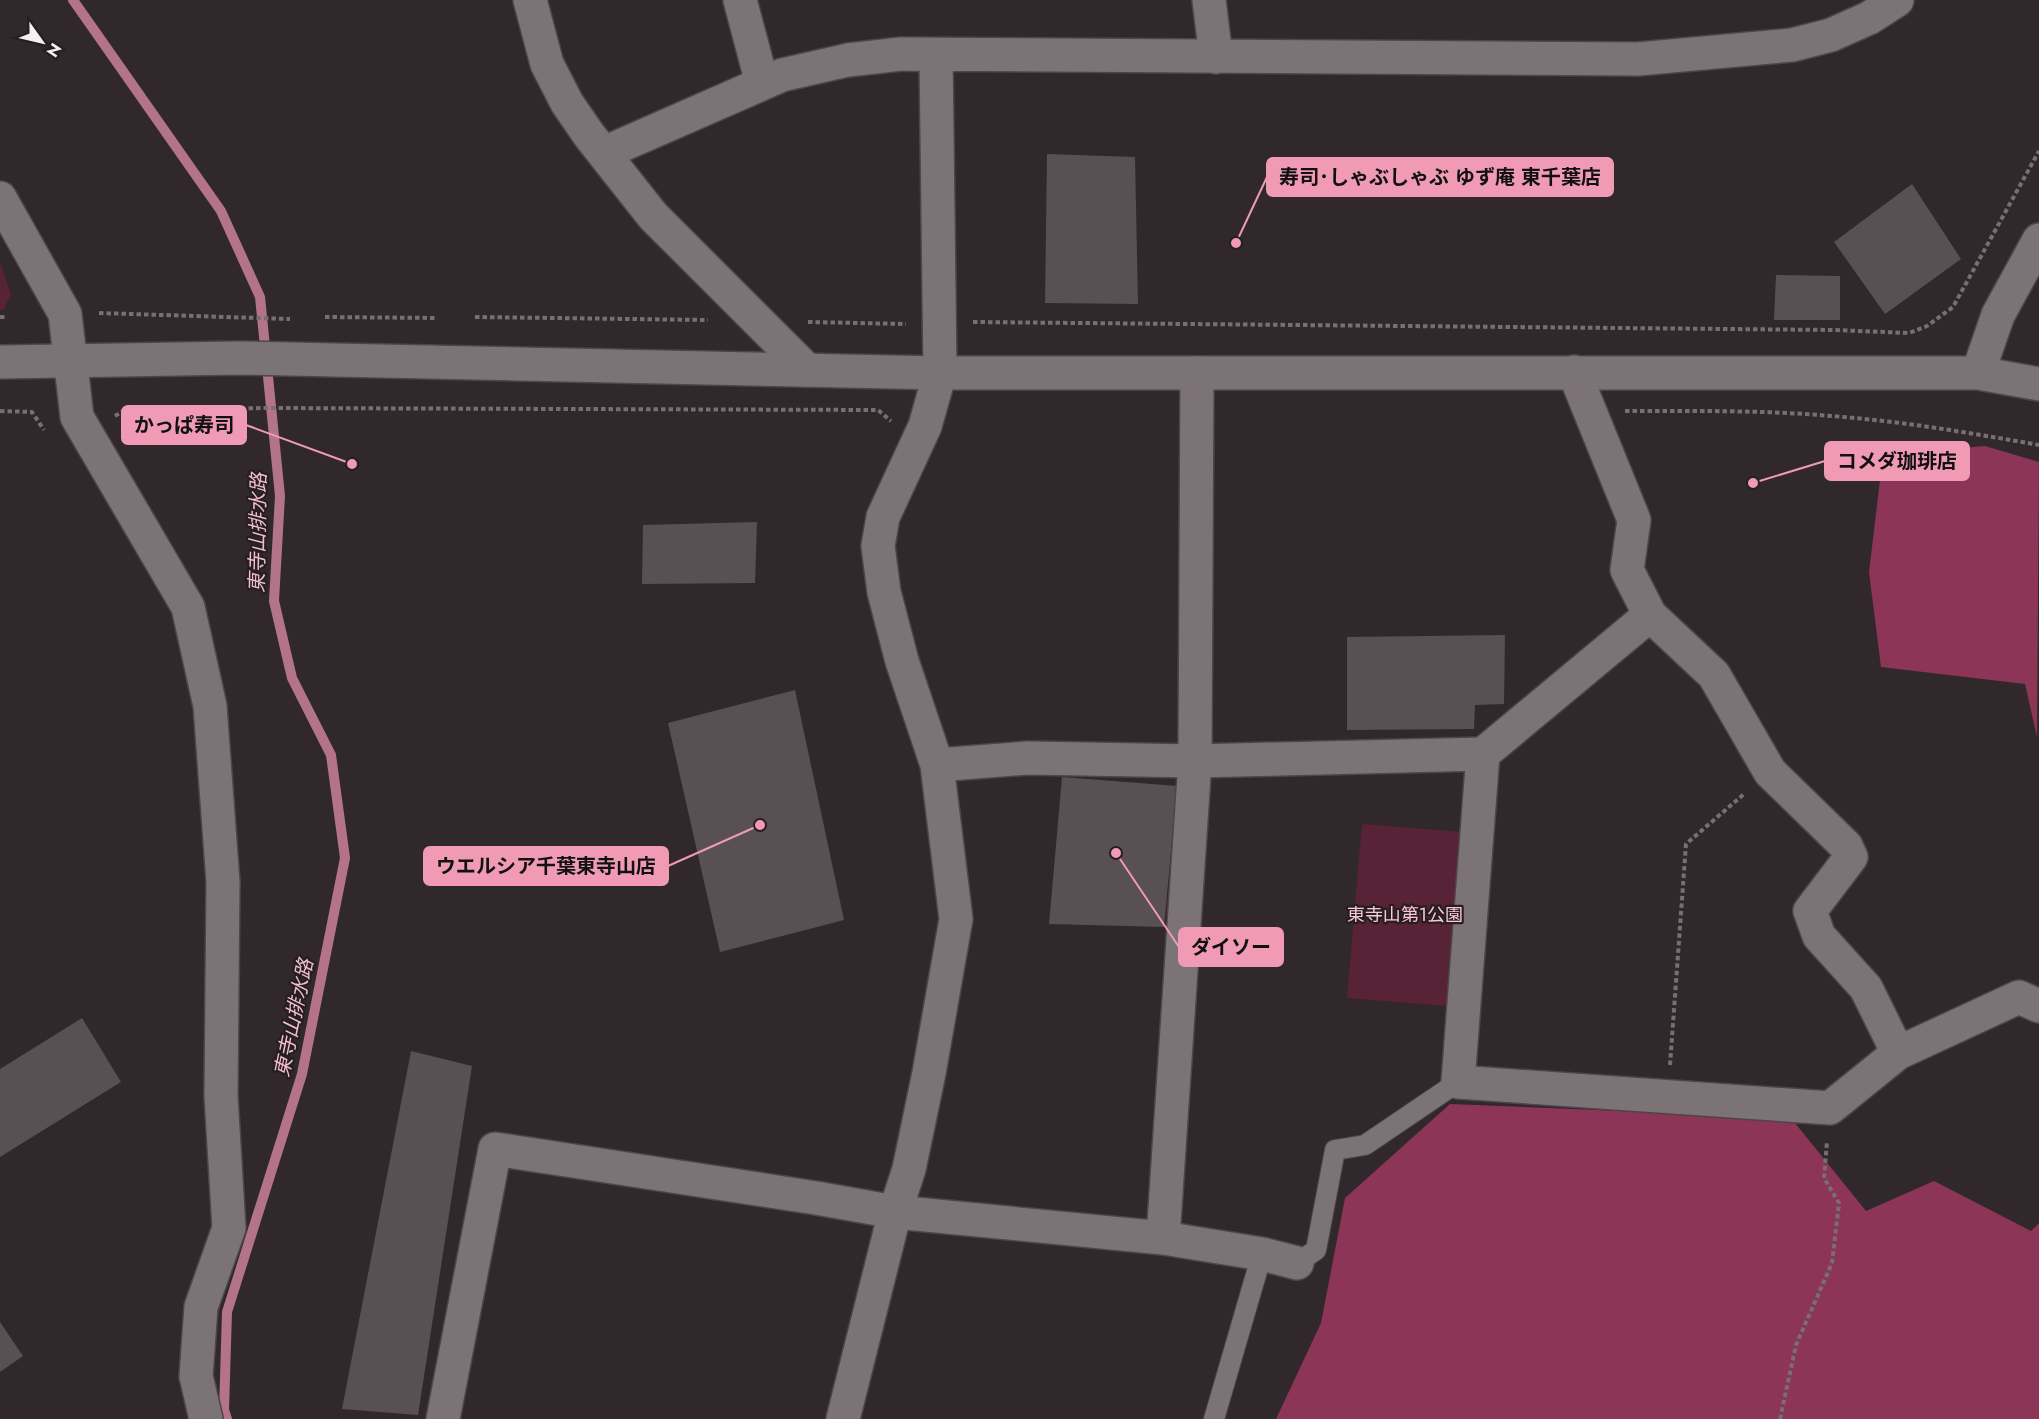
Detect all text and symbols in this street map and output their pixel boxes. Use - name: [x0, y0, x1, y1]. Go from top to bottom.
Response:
- north arrow: [12, 12, 72, 72]
- text: N: [41, 38, 67, 62]
- callout: 寿司･しゃぶしゃぶ ゆず庵 東千葉店: [1267, 158, 1613, 196]
- text: 寿司･しゃぶしゃぶ ゆず庵 東千葉店: [1279, 163, 1601, 192]
- callout: かっぱ寿司: [122, 406, 246, 444]
- text: かっぱ寿司: [134, 411, 234, 440]
- callout: コメダ珈琲店: [1825, 442, 1969, 480]
- text: コメダ珈琲店: [1837, 447, 1957, 476]
- water label: 東寺山排水路: [242, 471, 274, 593]
- callout: ウエルシア千葉東寺山店: [424, 847, 668, 885]
- text: ウエルシア千葉東寺山店: [436, 852, 656, 881]
- park label: 東寺山第1公園: [1347, 902, 1463, 928]
- callout: ダイソー: [1179, 928, 1283, 966]
- text: ダイソー: [1191, 933, 1271, 962]
- water label: 東寺山排水路: [267, 954, 321, 1080]

